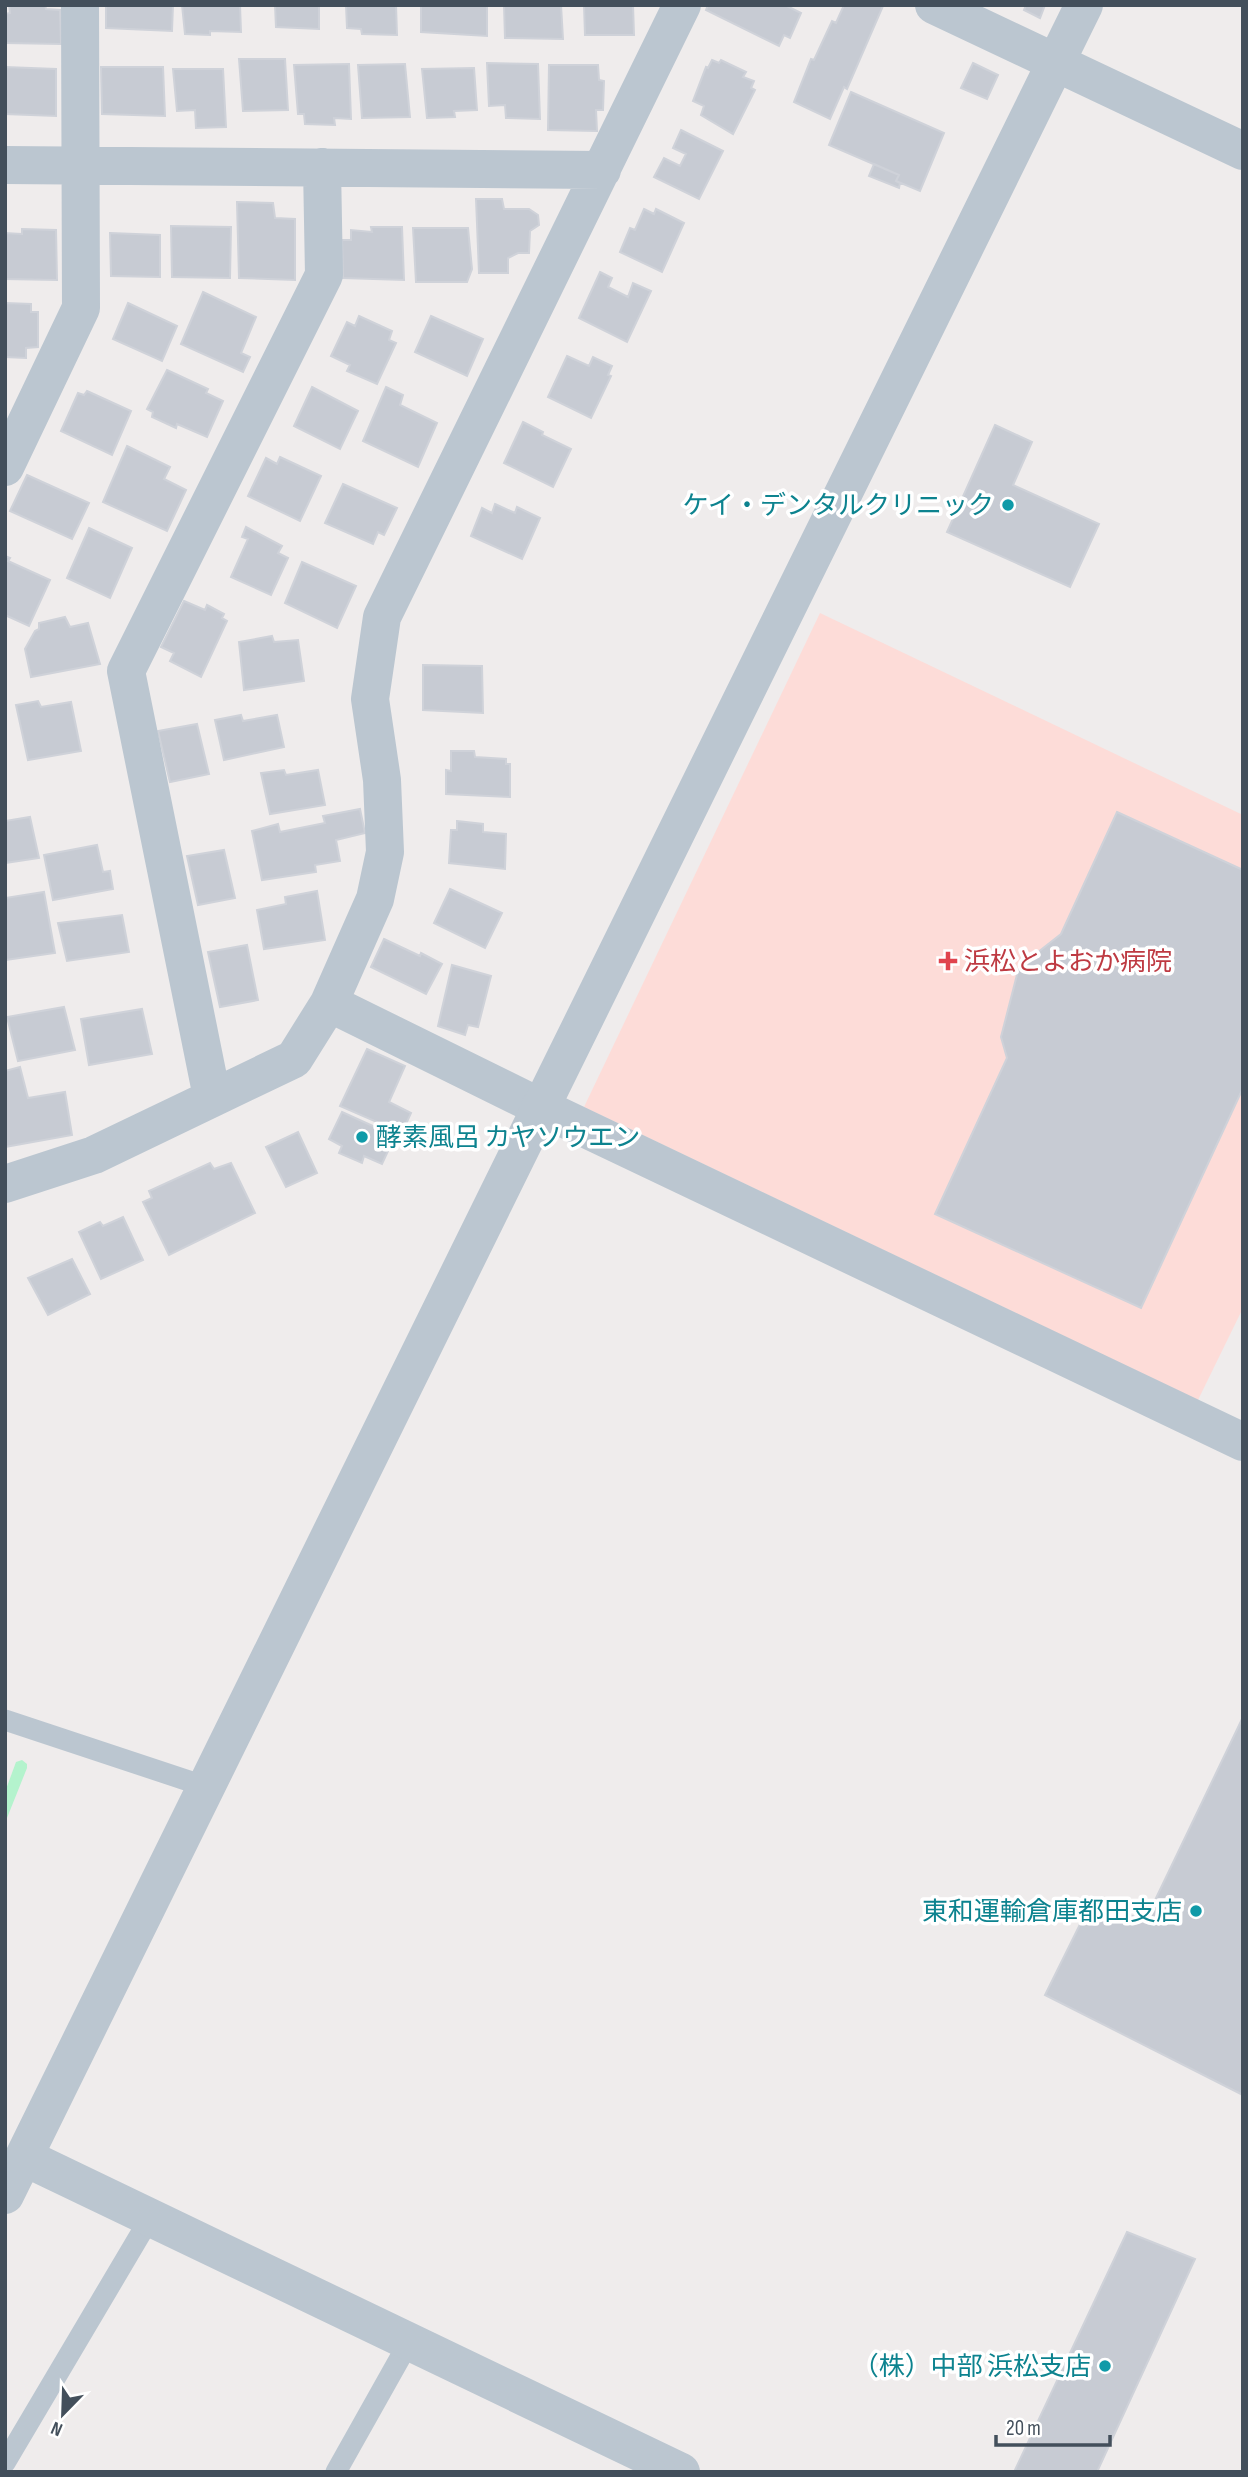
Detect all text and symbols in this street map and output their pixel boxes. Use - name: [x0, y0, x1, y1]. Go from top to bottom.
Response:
- place label: ケイ・デンタルクリニック: [683, 491, 994, 522]
- marker: ケイ・デンタルクリニック: [1000, 497, 1016, 513]
- place label: 浜松とよおか病院: [964, 947, 1172, 978]
- marker: 浜松とよおか病院: [938, 951, 958, 971]
- place label: 酵素風呂 カヤソウエン: [376, 1123, 640, 1154]
- marker: 酵素風呂 カヤソウエン: [354, 1129, 370, 1145]
- place label: 東和運輸倉庫都田支店: [922, 1897, 1182, 1928]
- marker: 東和運輸倉庫都田支店: [1188, 1903, 1204, 1919]
- place label: （株）中部 浜松支店: [853, 2352, 1091, 2383]
- marker: （株）中部 浜松支店: [1097, 2358, 1113, 2374]
- north arrow: [28, 2379, 98, 2449]
- scale bar: [996, 2404, 1110, 2448]
- text: N: [48, 2416, 66, 2441]
- text: 20 m: [1006, 2416, 1041, 2441]

